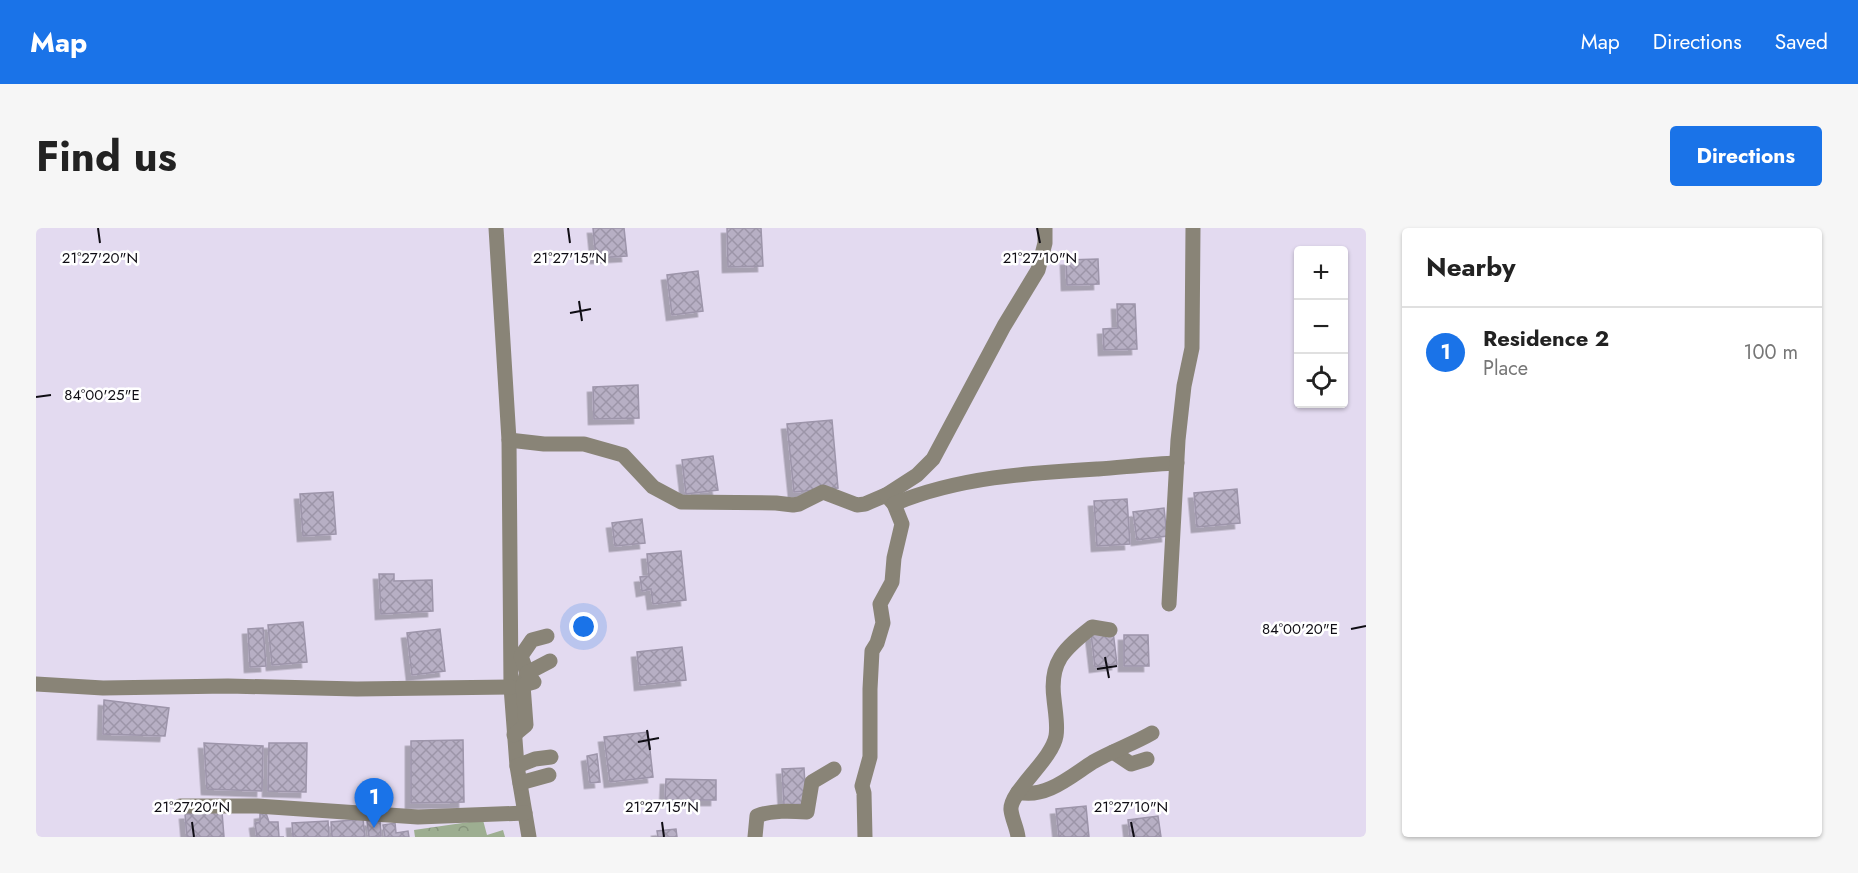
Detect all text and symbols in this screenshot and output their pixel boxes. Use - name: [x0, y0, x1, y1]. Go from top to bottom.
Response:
- text: Map: [30, 22, 87, 63]
- text: Map: [1581, 27, 1620, 57]
- text: Directions: [1653, 27, 1742, 57]
- text: Saved: [1775, 27, 1828, 57]
- text: Find us: [36, 126, 177, 187]
- button: Directions: [1670, 126, 1822, 186]
- map controls: [1294, 246, 1348, 408]
- button: +: [1294, 246, 1348, 300]
- text: 21°27'20"N: [62, 247, 138, 269]
- text: 21°27'15"N: [533, 247, 607, 269]
- text: 21°27'10"N: [1003, 247, 1077, 269]
- text: Nearby: [1426, 248, 1515, 286]
- button: −: [1294, 300, 1348, 354]
- text: Residence 2: [1483, 322, 1609, 354]
- text: 1: [1440, 338, 1451, 367]
- text: 100 m: [1743, 338, 1798, 367]
- button: locate: [1294, 354, 1348, 408]
- text: Place: [1483, 354, 1528, 383]
- text: 84°00'25"E: [64, 384, 140, 406]
- your location: [569, 612, 598, 641]
- text: 84°00'20"E: [1262, 618, 1338, 640]
- pin: 1: [354, 778, 394, 828]
- text: 21°27'20"N: [154, 796, 230, 818]
- text: 21°27'15"N: [625, 796, 699, 818]
- text: 21°27'10"N: [1094, 796, 1168, 818]

